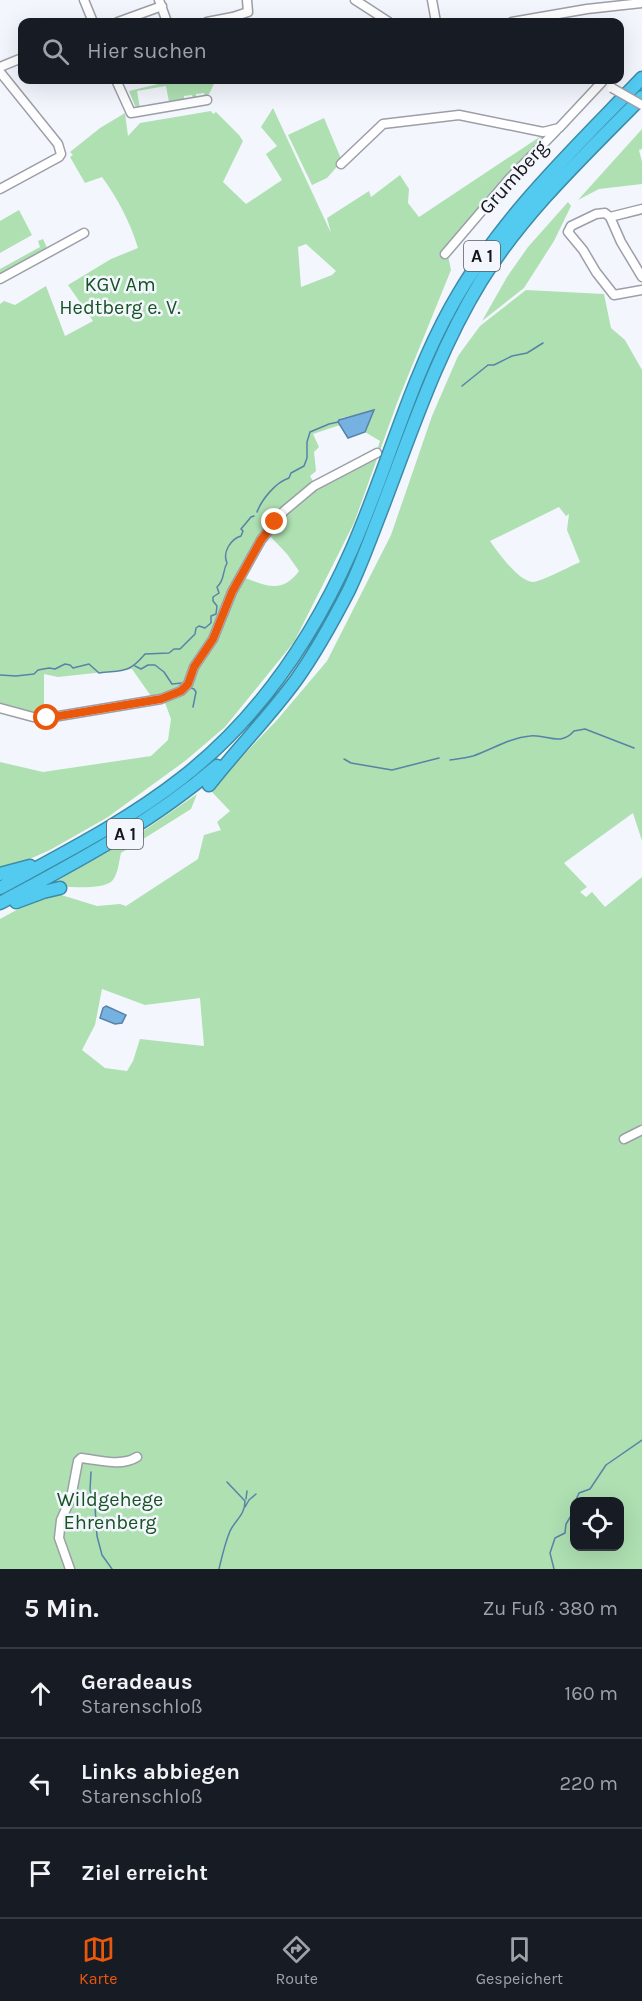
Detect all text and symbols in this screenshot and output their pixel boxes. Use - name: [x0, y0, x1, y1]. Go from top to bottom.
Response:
- search box: [18, 18, 624, 84]
- icon: search: [39, 35, 72, 68]
- text: Hier suchen: [87, 38, 207, 64]
- street label: Grumberg: [474, 136, 552, 219]
- road number: A 1: [464, 241, 500, 271]
- park label: KGV Am Hedtberg e. V.: [59, 273, 181, 319]
- route end: [261, 508, 287, 534]
- route start: [33, 704, 59, 730]
- road number: A 1: [107, 819, 143, 849]
- park label: Wildgehege Ehrenberg: [57, 1488, 163, 1534]
- map controls: [570, 1497, 624, 1551]
- button: locate: [570, 1497, 624, 1551]
- text: 5 Min.: [24, 1593, 99, 1624]
- text: Zu Fuß · 380 m: [482, 1597, 618, 1620]
- text: Geradeaus: [81, 1669, 193, 1695]
- icon: ahead: [24, 1677, 57, 1710]
- text: 160 m: [565, 1682, 618, 1705]
- text: Starenschloß: [81, 1695, 203, 1718]
- text: Links abbiegen: [81, 1759, 240, 1785]
- icon: left: [24, 1767, 57, 1800]
- text: 220 m: [559, 1772, 618, 1795]
- text: Starenschloß: [81, 1785, 203, 1808]
- icon: arrive: [24, 1857, 57, 1890]
- text: Ziel erreicht: [81, 1860, 208, 1886]
- tab: Karte: [79, 1933, 118, 1988]
- tab: Route: [275, 1933, 318, 1988]
- tab: Gespeichert: [476, 1933, 563, 1988]

